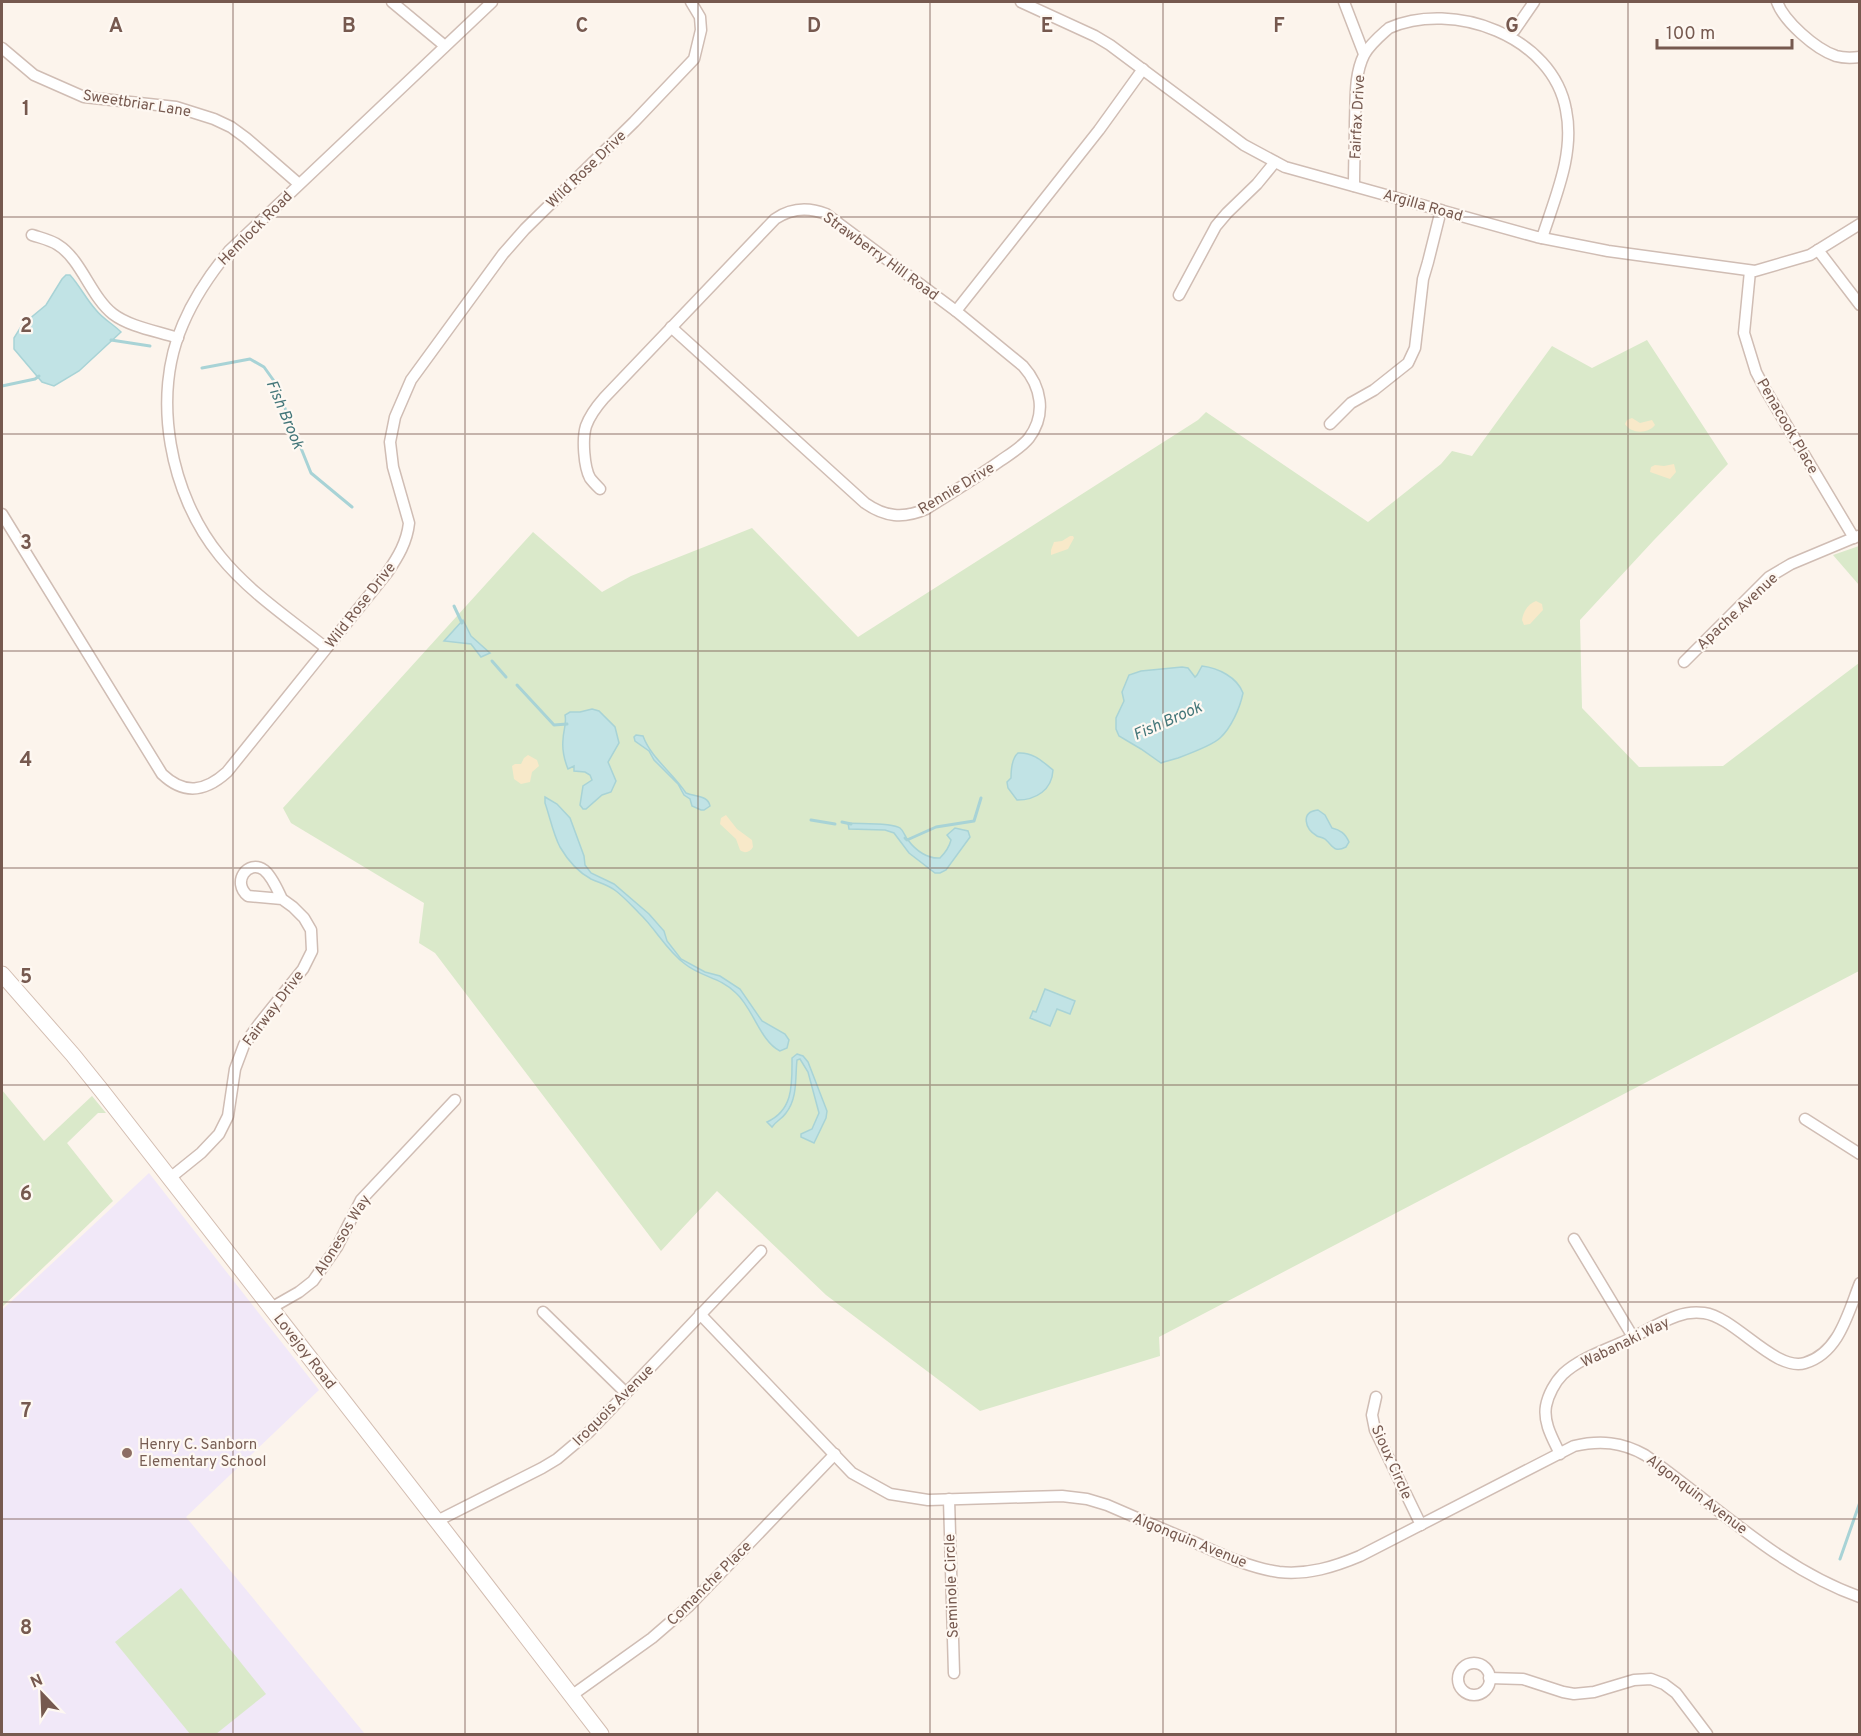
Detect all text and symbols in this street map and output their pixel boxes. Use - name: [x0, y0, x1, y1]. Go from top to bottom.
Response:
- scale bar: [1657, 12, 1792, 50]
- text: A: [109, 14, 123, 40]
- text: B: [342, 14, 356, 40]
- text: C: [576, 14, 588, 40]
- text: D: [807, 14, 821, 40]
- text: E: [1041, 14, 1053, 40]
- text: F: [1273, 14, 1285, 40]
- text: G: [1505, 14, 1519, 40]
- text: 100 m: [1666, 23, 1715, 46]
- street label: Fairfax Drive: [1347, 74, 1370, 160]
- street label: Sweetbriar Lane: [81, 87, 192, 122]
- text: 1: [22, 97, 30, 123]
- street label: Wild Rose Drive: [543, 127, 631, 213]
- street label: Argilla Road: [1381, 186, 1465, 227]
- street label: Hemlock Road: [215, 188, 297, 270]
- street label: Strawberry Hill Road: [819, 209, 942, 306]
- text: 2: [20, 314, 32, 340]
- street label: Penacook Place: [1752, 375, 1822, 478]
- water label: Fish Brook: [261, 377, 308, 453]
- street label: Rennie Drive: [915, 459, 998, 520]
- text: 3: [20, 531, 32, 557]
- street label: Wild Rose Drive: [322, 559, 401, 653]
- street label: Apache Avenue: [1693, 570, 1783, 655]
- water label: Fish Brook: [1130, 697, 1206, 746]
- text: 4: [20, 748, 32, 774]
- text: 5: [20, 965, 32, 991]
- street label: Fairway Drive: [239, 967, 309, 1051]
- text: 6: [20, 1182, 32, 1208]
- street label: Alonesos Way: [311, 1192, 376, 1280]
- street label: Lovejoy Road: [268, 1310, 339, 1393]
- street label: Wabanaki Way: [1578, 1314, 1673, 1373]
- street label: Iroquois Avenue: [569, 1361, 659, 1451]
- text: 7: [21, 1399, 31, 1425]
- street label: Sioux Circle: [1366, 1422, 1415, 1503]
- place label: Henry C. Sanborn Elementary School: [139, 1436, 266, 1472]
- marker: Henry C. Sanborn Elementary School: [120, 1446, 134, 1460]
- street label: Algonquin Avenue: [1642, 1451, 1750, 1539]
- street label: Algonquin Avenue: [1129, 1510, 1249, 1573]
- street label: Seminole Circle: [941, 1533, 964, 1638]
- street label: Comanche Place: [664, 1538, 757, 1631]
- text: 8: [20, 1616, 32, 1642]
- north arrow: [12, 1664, 72, 1724]
- text: N: [28, 1671, 46, 1693]

